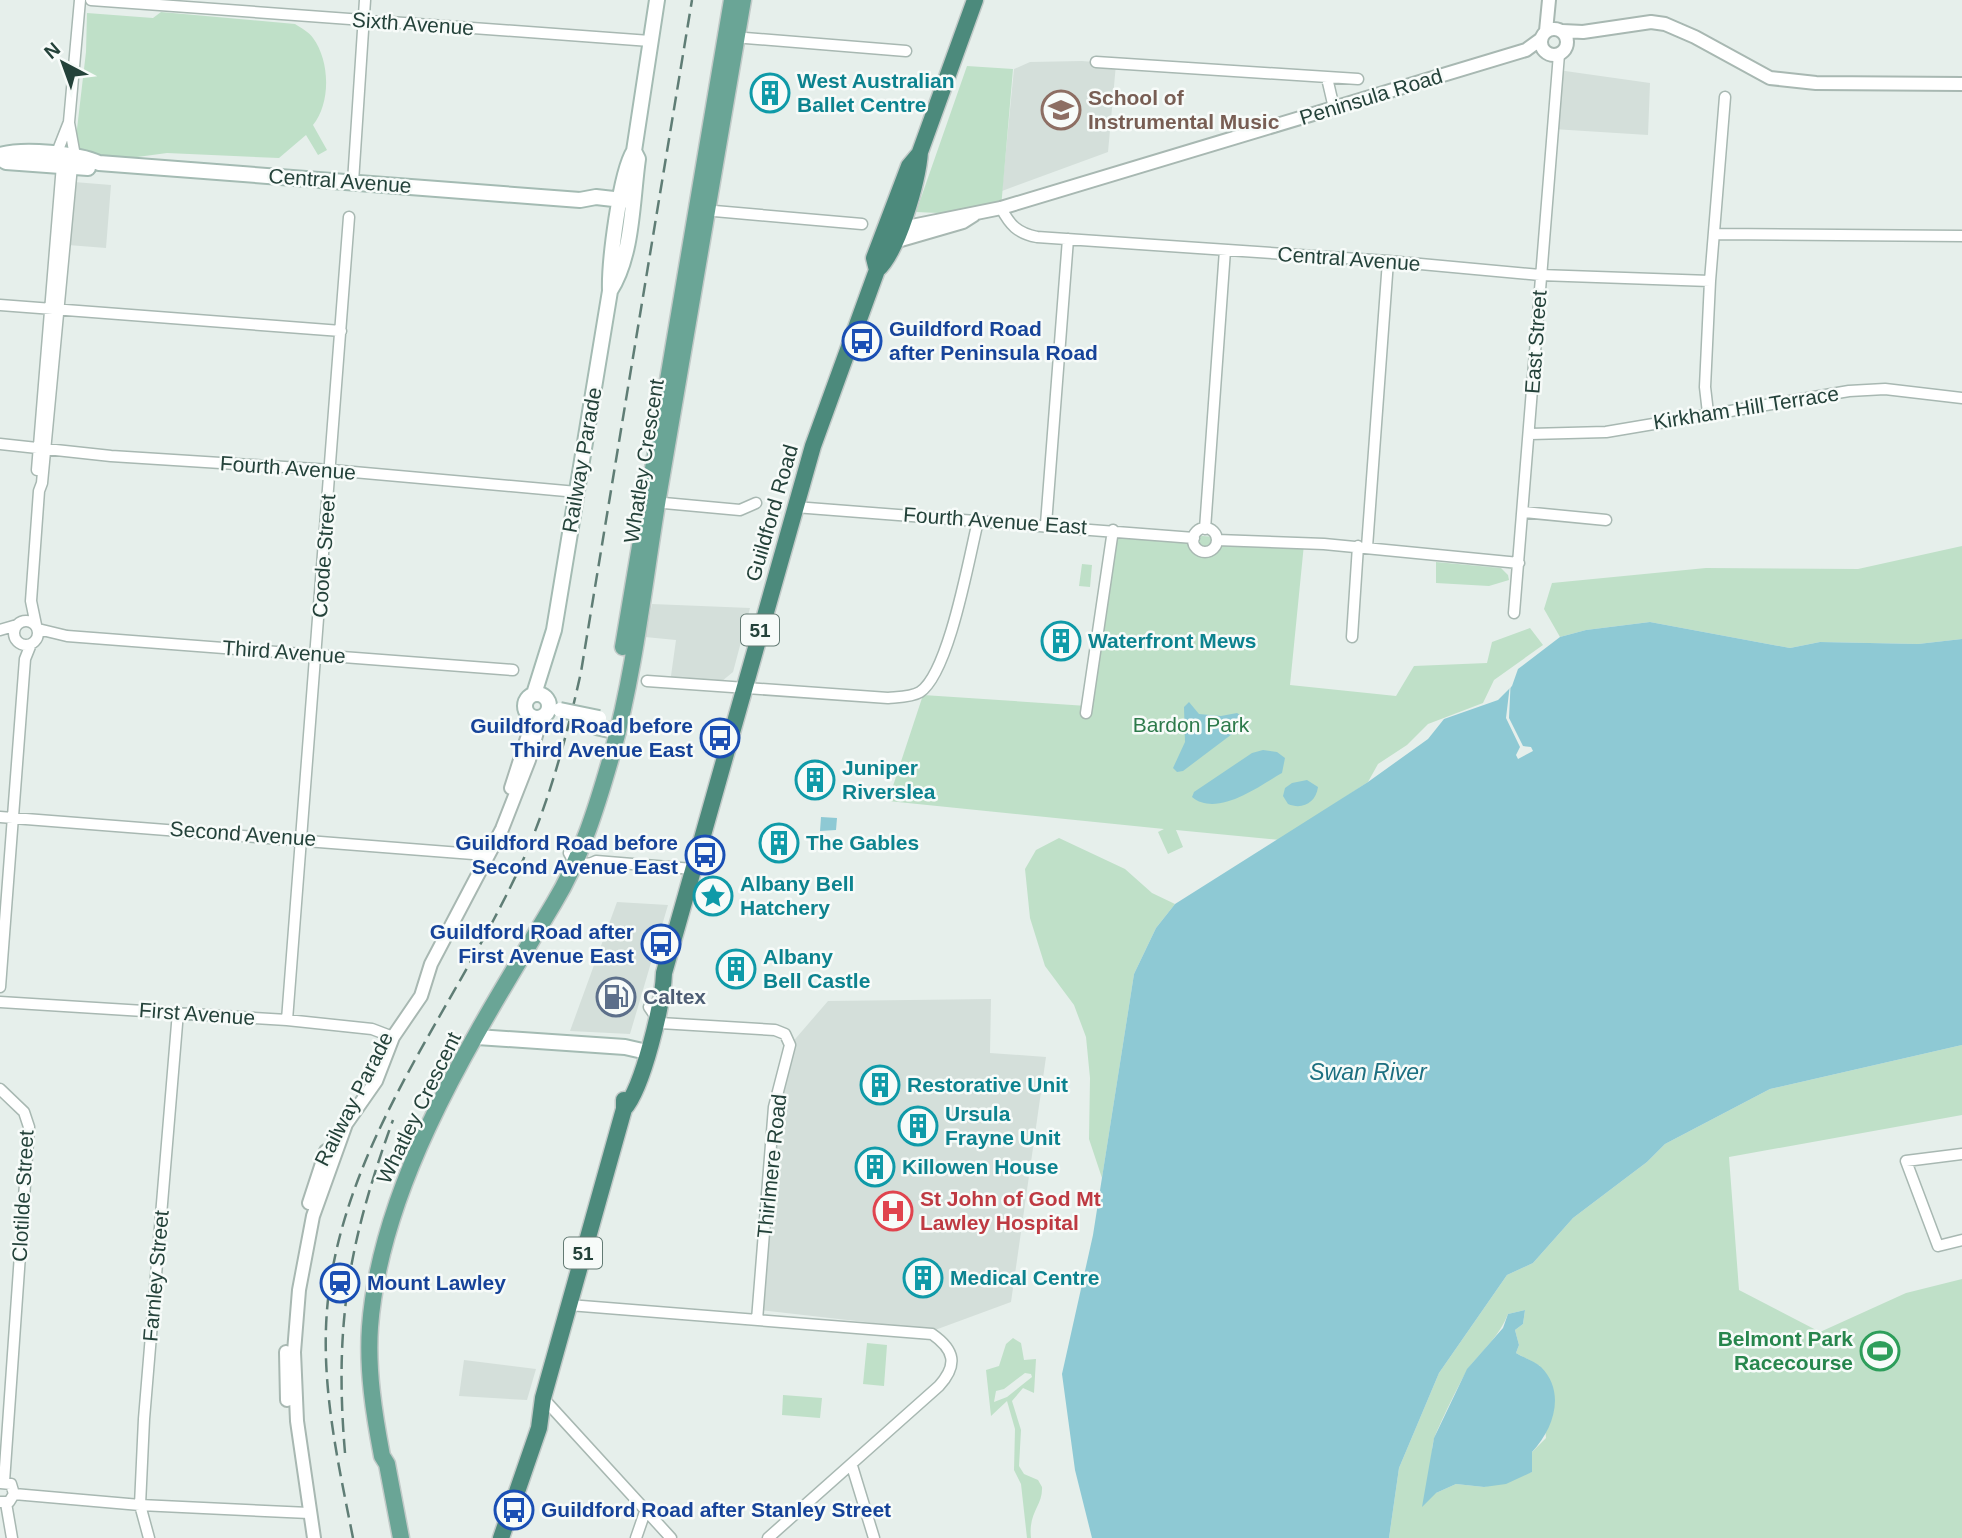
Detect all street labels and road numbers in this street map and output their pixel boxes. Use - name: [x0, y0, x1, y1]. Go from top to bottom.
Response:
- street label: Sixth Avenue: [351, 8, 475, 39]
- street label: Peninsula Road: [1297, 64, 1445, 129]
- street label: Central Avenue: [268, 164, 412, 197]
- street label: Central Avenue: [1277, 242, 1421, 275]
- street label: East Street: [1520, 289, 1551, 395]
- street label: Whatley Crescent: [619, 377, 668, 545]
- street label: Kirkham Hill Terrace: [1652, 381, 1840, 434]
- street label: Railway Parade: [557, 385, 606, 534]
- street label: Guildford Road: [741, 442, 802, 584]
- street label: Fourth Avenue: [219, 451, 357, 484]
- street label: Coode Street: [308, 493, 339, 618]
- street label: Fourth Avenue East: [902, 503, 1088, 538]
- road number: 51: [741, 614, 779, 646]
- street label: Third Avenue: [222, 636, 346, 667]
- street label: Second Avenue: [169, 817, 317, 850]
- street label: First Avenue: [138, 998, 256, 1029]
- street label: Railway Parade: [310, 1028, 397, 1170]
- street label: Whatley Crescent: [372, 1028, 465, 1187]
- street label: Thirlmere Road: [753, 1093, 791, 1239]
- street label: Clotilde Street: [8, 1129, 37, 1262]
- street label: Farnley Street: [138, 1209, 173, 1343]
- road number: 51: [564, 1238, 602, 1268]

